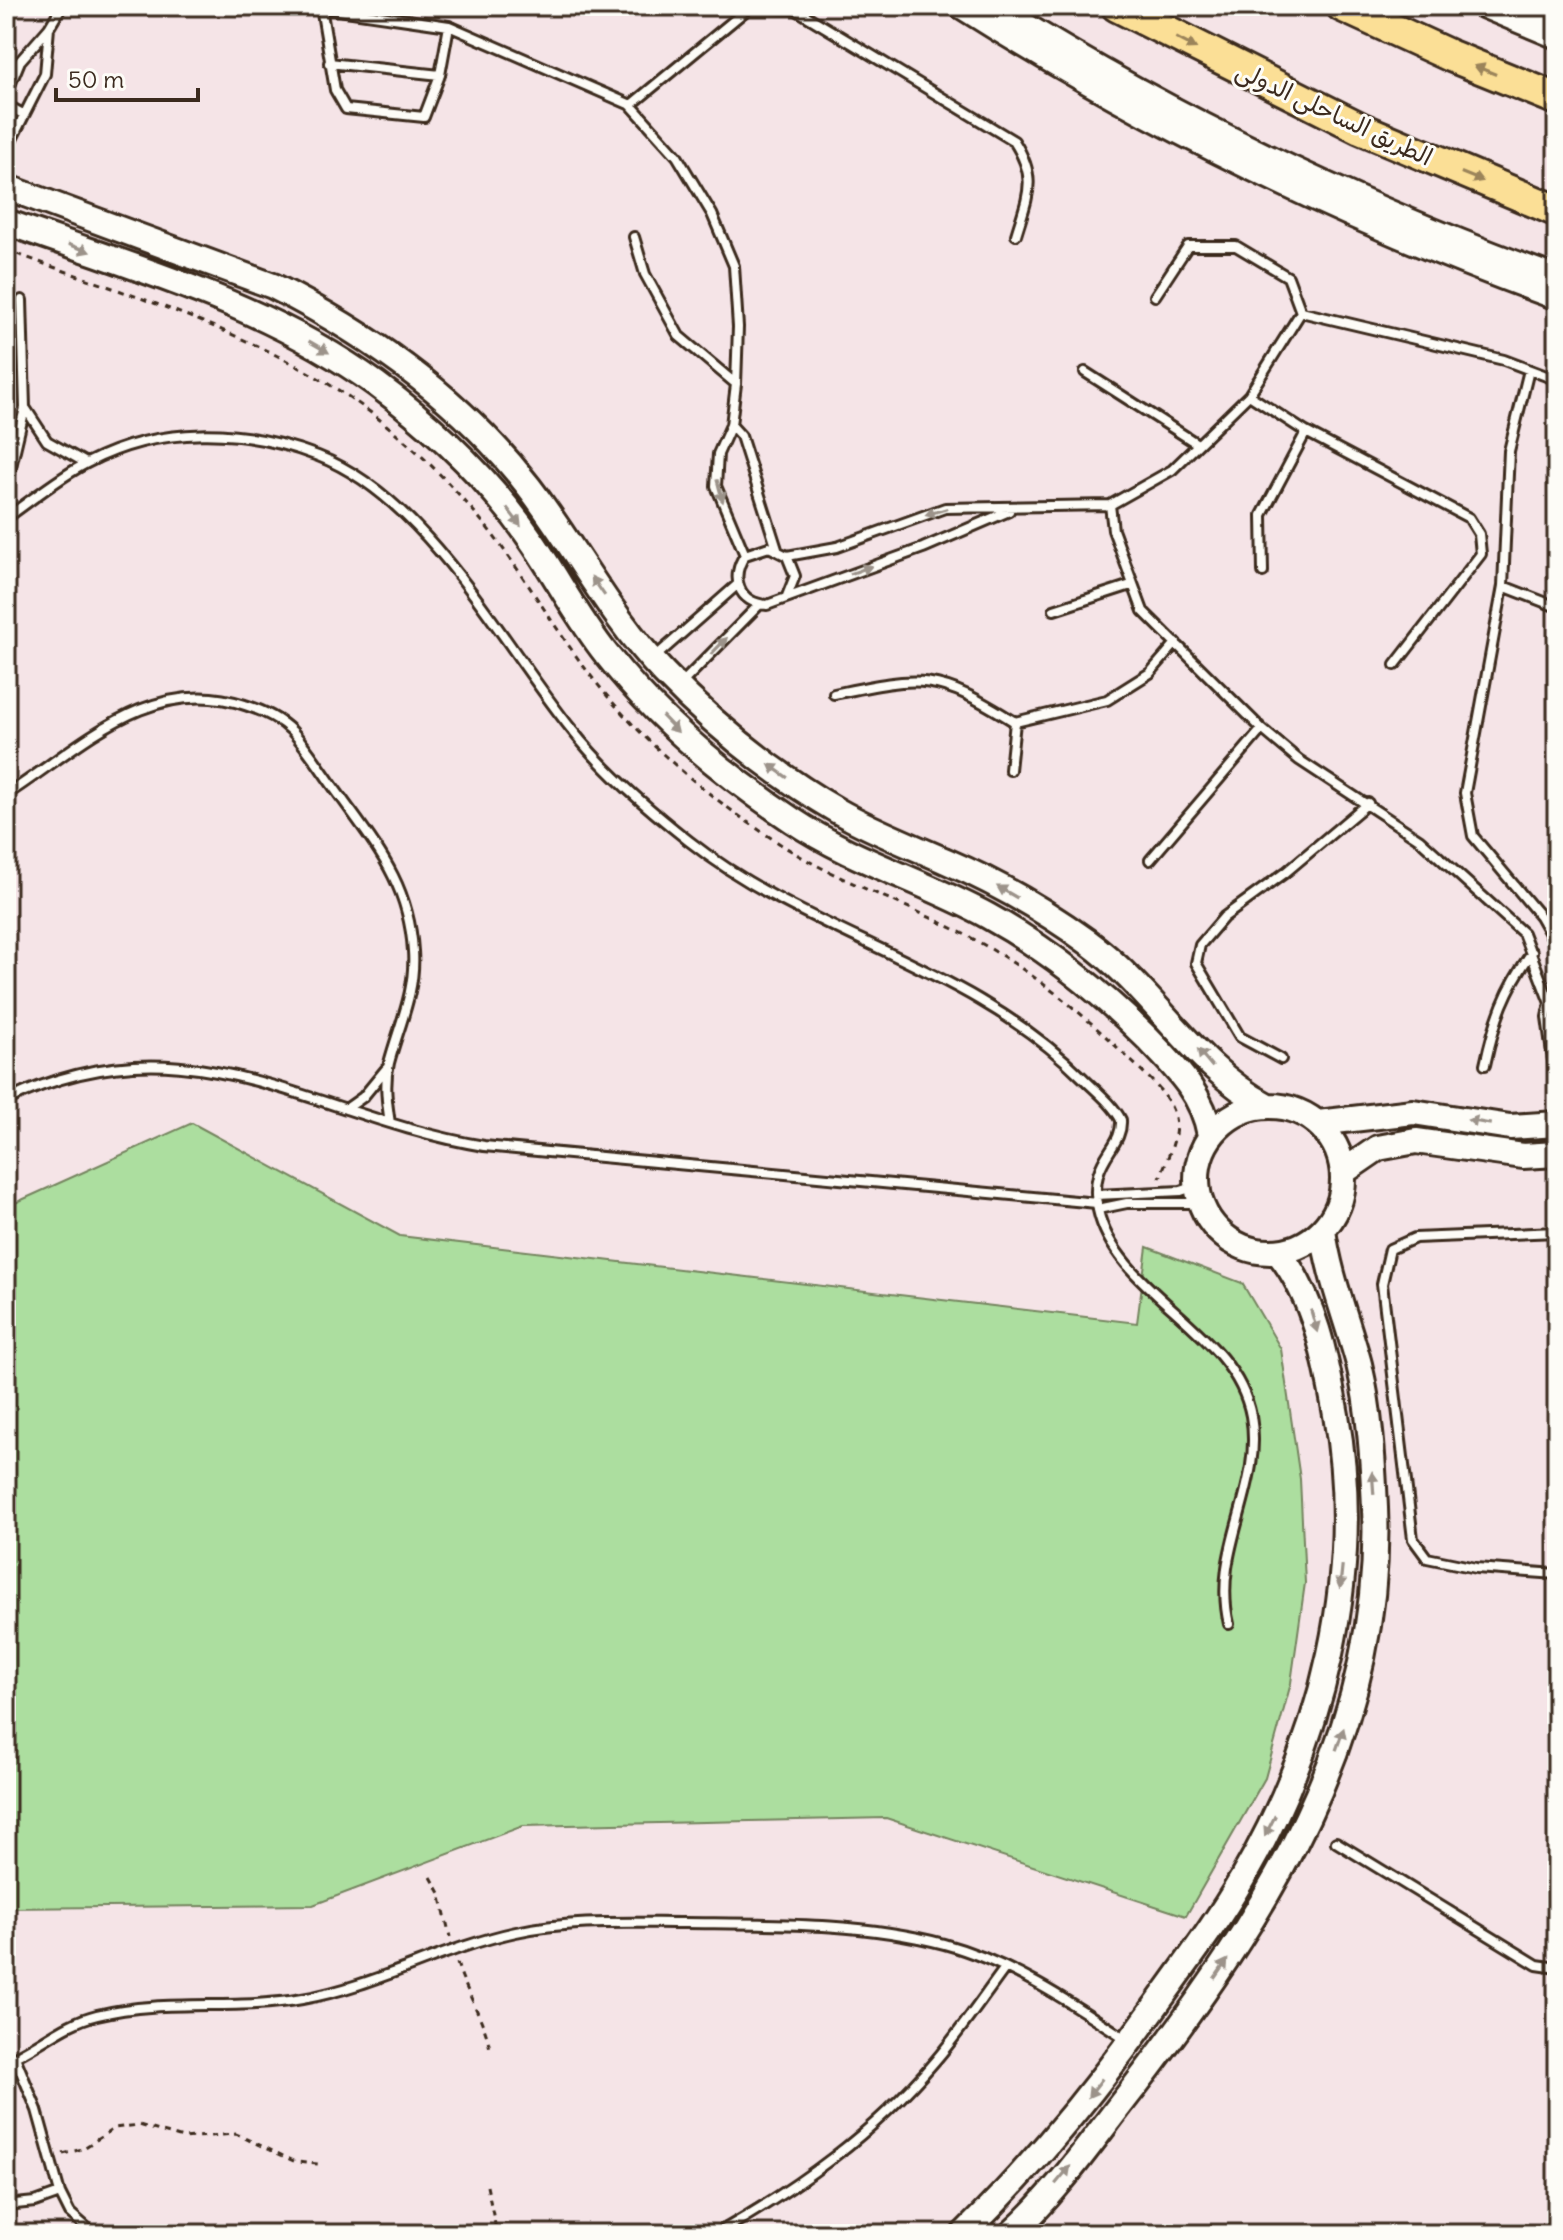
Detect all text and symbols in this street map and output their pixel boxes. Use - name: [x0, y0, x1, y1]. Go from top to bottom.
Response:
- one-way arrow: [1174, 36, 1197, 49]
- scale bar: [56, 52, 198, 102]
- street label: الطريق الساحلى الدولى: [1231, 54, 1437, 173]
- one-way arrow: [1473, 63, 1497, 76]
- text: 50 m: [68, 64, 124, 94]
- one-way arrow: [1460, 170, 1484, 183]
- one-way arrow: [68, 242, 92, 255]
- one-way arrow: [308, 340, 330, 354]
- one-way arrow: [715, 478, 727, 503]
- one-way arrow: [924, 506, 948, 519]
- one-way arrow: [505, 507, 521, 527]
- one-way arrow: [849, 563, 873, 575]
- one-way arrow: [591, 575, 606, 596]
- one-way arrow: [709, 637, 728, 656]
- one-way arrow: [661, 714, 679, 733]
- one-way arrow: [768, 764, 789, 779]
- one-way arrow: [996, 885, 1019, 899]
- one-way arrow: [1197, 1048, 1214, 1068]
- one-way arrow: [1467, 1116, 1492, 1128]
- one-way arrow: [1308, 1309, 1321, 1333]
- one-way arrow: [1366, 1470, 1379, 1495]
- one-way arrow: [1334, 1565, 1347, 1590]
- one-way arrow: [1335, 1727, 1347, 1751]
- one-way arrow: [1263, 1814, 1276, 1837]
- one-way arrow: [1213, 1959, 1228, 1980]
- one-way arrow: [1087, 2077, 1103, 2099]
- one-way arrow: [1054, 2166, 1071, 2186]

